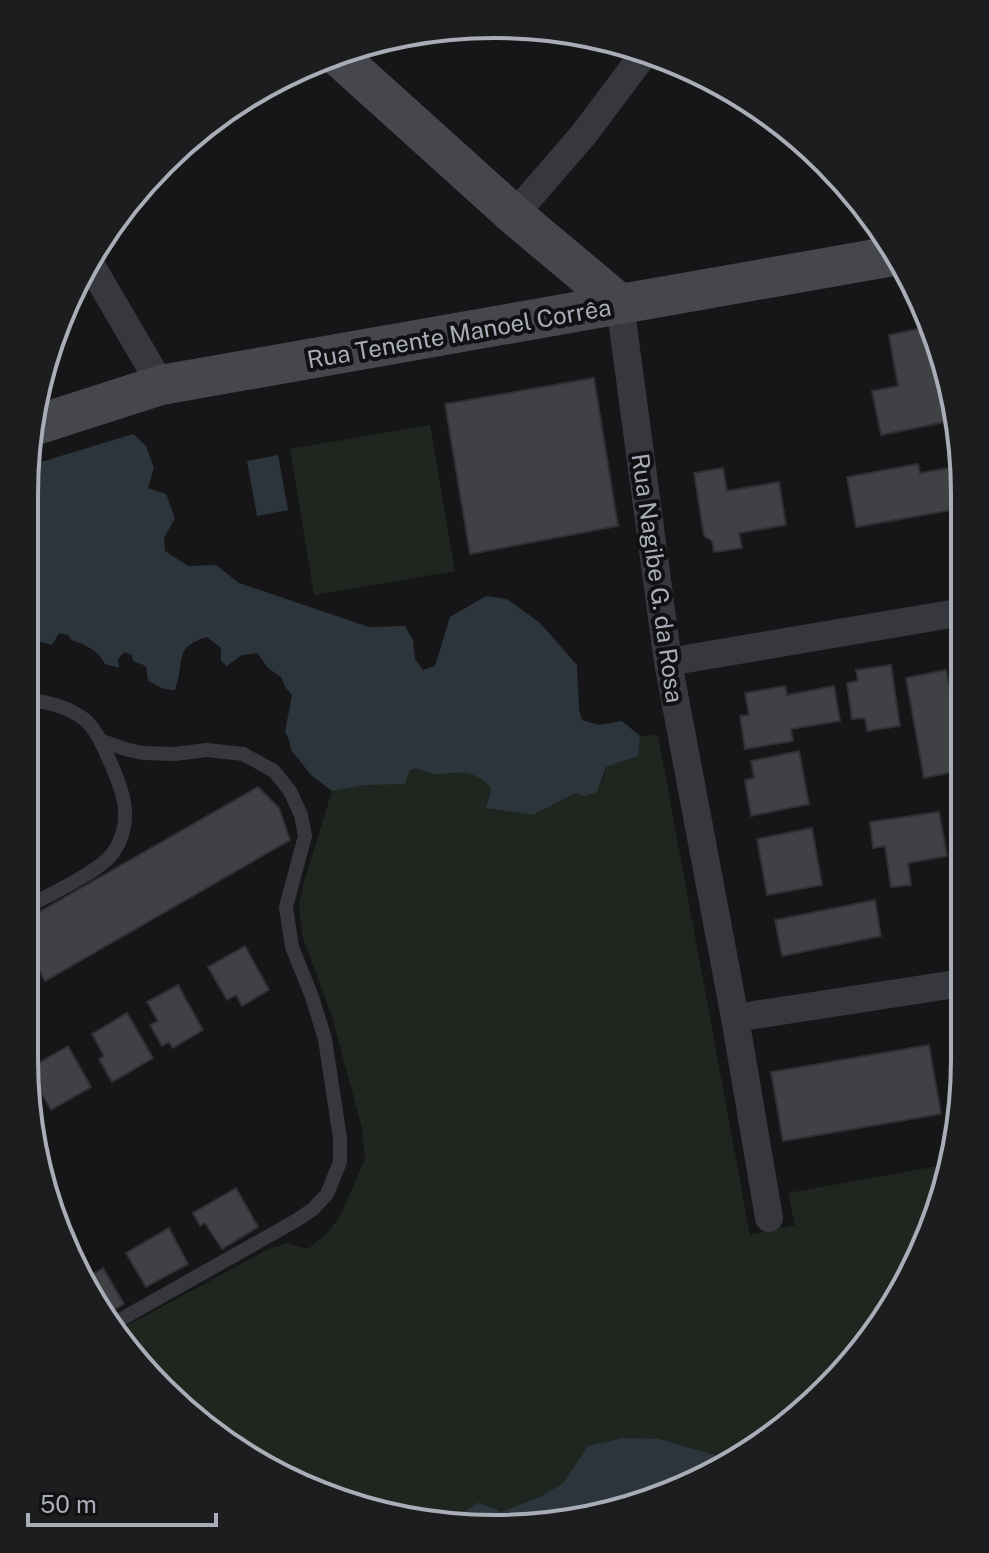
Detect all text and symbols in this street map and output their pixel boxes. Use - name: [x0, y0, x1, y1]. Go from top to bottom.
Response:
- street label: Rua Tenente Manoel Corrêa: [305, 292, 613, 374]
- street label: Rua Nagibe G. da Rosa: [627, 452, 689, 704]
- scale bar: [28, 1477, 216, 1527]
- text: 50 m: [40, 1490, 97, 1518]

